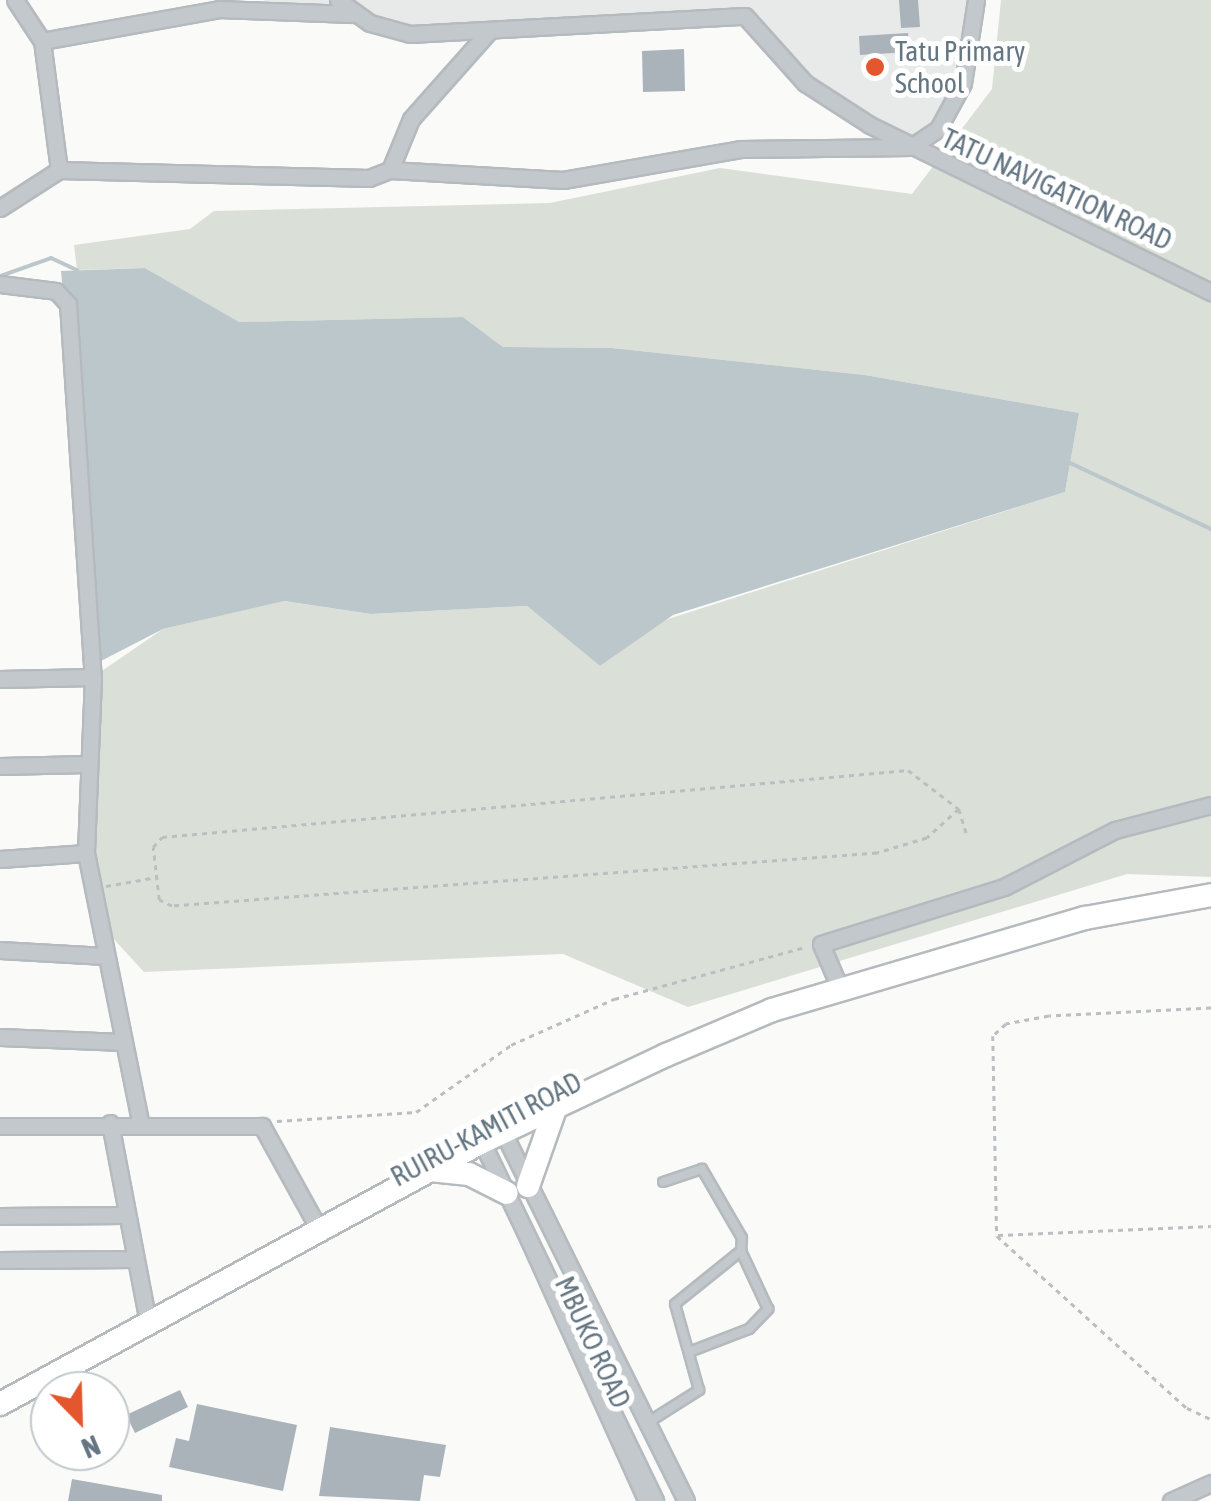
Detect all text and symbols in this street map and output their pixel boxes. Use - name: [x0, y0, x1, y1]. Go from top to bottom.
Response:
- place label: Tatu Primary School: [895, 34, 1025, 100]
- marker: Tatu Primary School: [864, 56, 886, 78]
- street label: TATU NAVIGATION ROAD: [937, 121, 1177, 257]
- street label: RUIRU-KAMITI ROAD: [385, 1065, 587, 1193]
- street label: MBUKO ROAD: [548, 1271, 638, 1413]
- north arrow: [30, 1371, 130, 1471]
- text: N: [77, 1429, 105, 1465]

